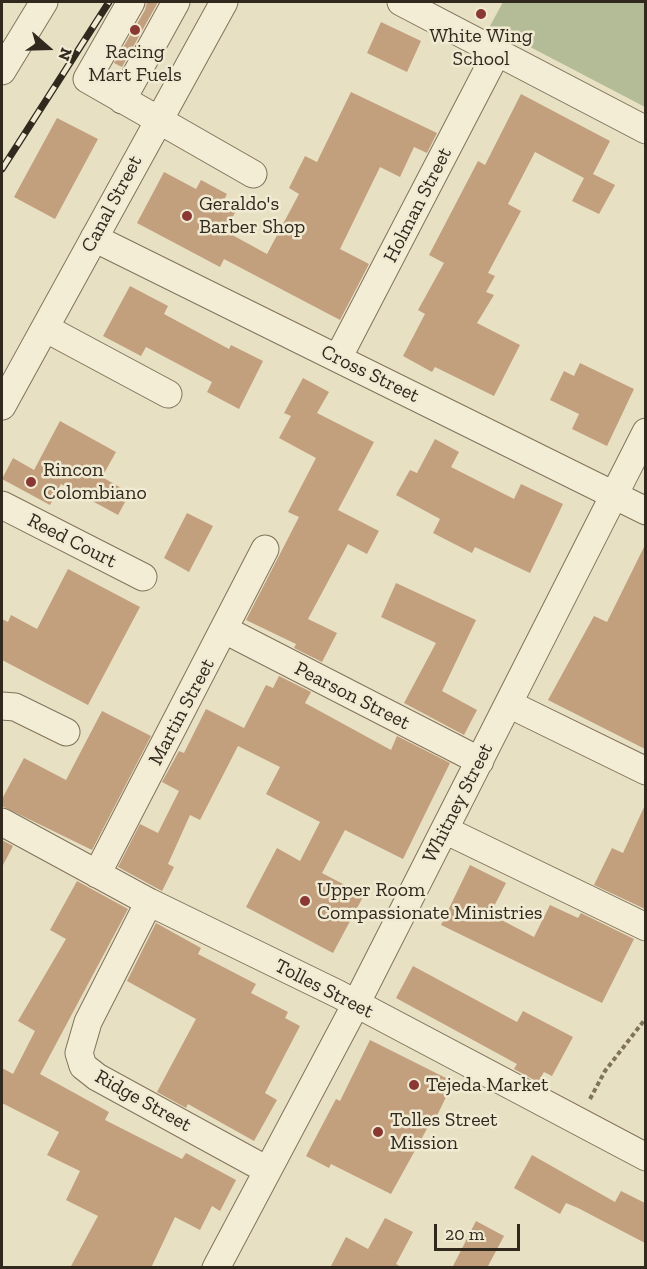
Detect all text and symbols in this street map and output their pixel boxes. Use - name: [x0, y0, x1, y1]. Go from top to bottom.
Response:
- marker: White Wing School: [474, 7, 488, 21]
- north arrow: [18, 18, 78, 78]
- marker: Racing Mart Fuels: [128, 23, 142, 37]
- place label: White Wing School: [429, 24, 533, 71]
- place label: Racing Mart Fuels: [88, 40, 182, 87]
- text: N: [54, 45, 76, 63]
- street label: Holman Street: [379, 143, 457, 267]
- street label: Canal Street: [76, 151, 148, 257]
- place label: Geraldo's Barber Shop: [199, 192, 305, 239]
- marker: Geraldo's Barber Shop: [180, 209, 194, 223]
- street label: Cross Street: [317, 340, 423, 408]
- place label: Rincon Colombiano: [43, 458, 147, 505]
- marker: Rincon Colombiano: [24, 475, 38, 489]
- street label: Reed Court: [23, 508, 121, 574]
- street label: Martin Street: [144, 655, 220, 769]
- street label: Pearson Street: [290, 657, 414, 735]
- street label: Whitney Street: [418, 739, 498, 867]
- place label: Upper Room Compassionate Ministries: [317, 878, 543, 925]
- marker: Upper Room Compassionate Ministries: [298, 894, 312, 908]
- street label: Tolles Street: [271, 954, 377, 1024]
- street label: Ridge Street: [91, 1065, 195, 1137]
- place label: Tejeda Market: [426, 1073, 548, 1097]
- marker: Tejeda Market: [407, 1078, 421, 1092]
- place label: Tolles Street Mission: [390, 1108, 497, 1155]
- marker: Tolles Street Mission: [371, 1125, 385, 1139]
- scale bar: [437, 1212, 522, 1250]
- text: 20 m: [445, 1223, 484, 1245]

